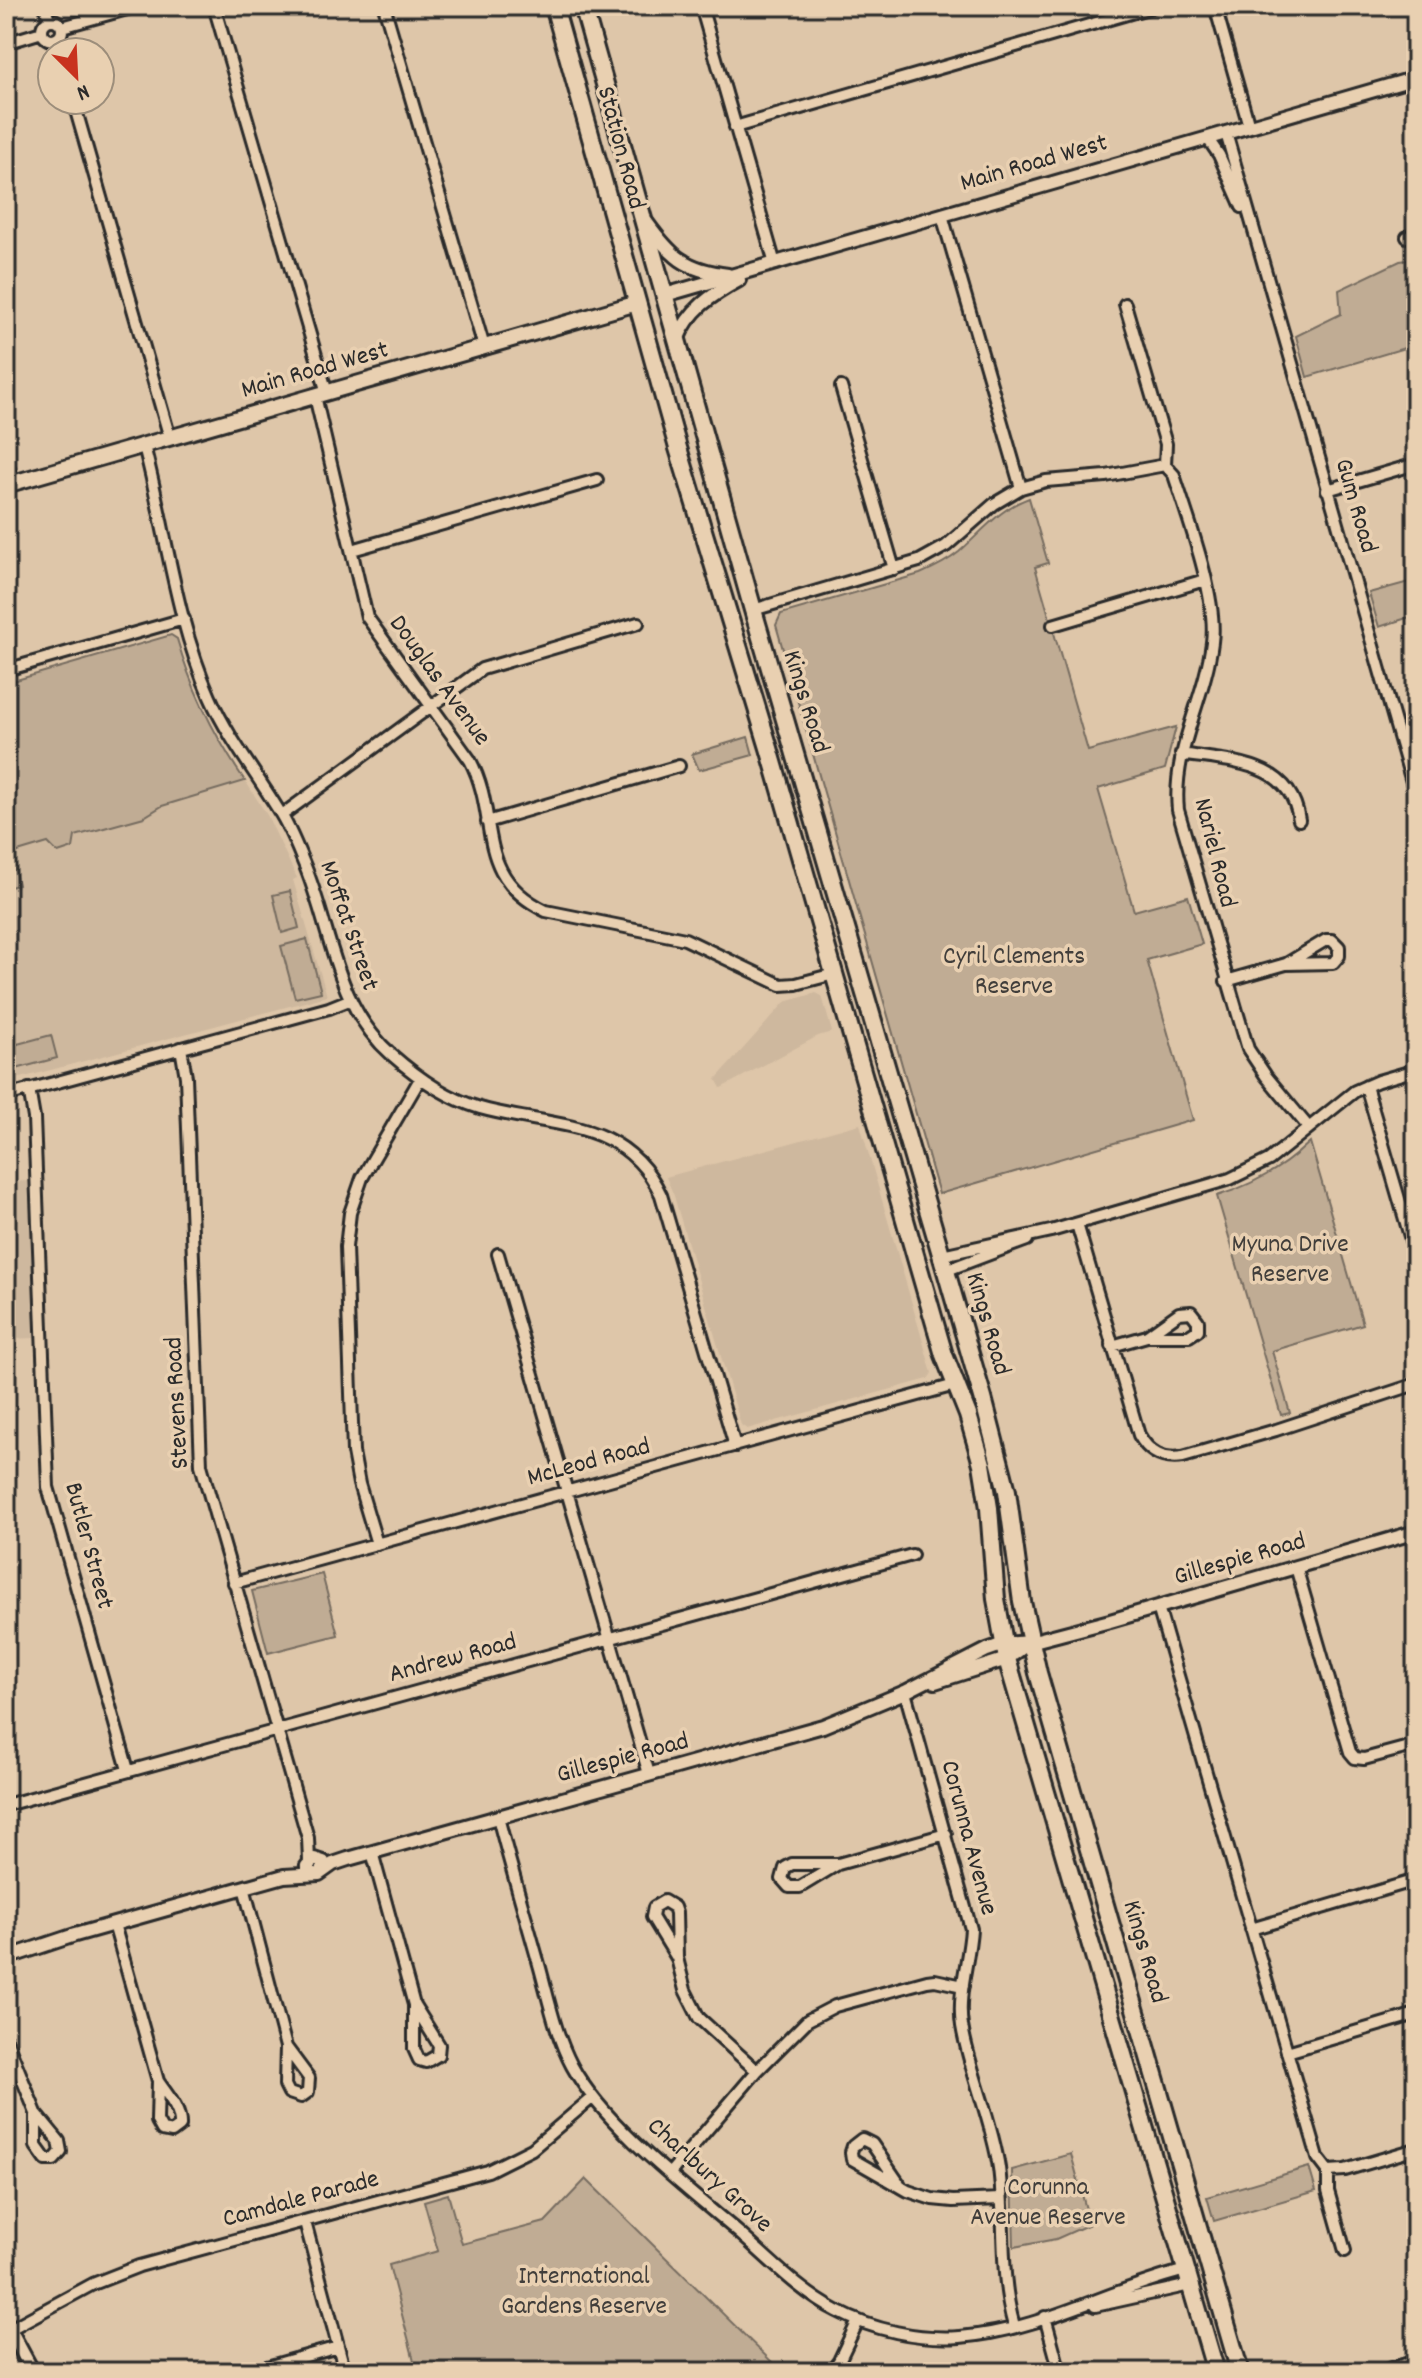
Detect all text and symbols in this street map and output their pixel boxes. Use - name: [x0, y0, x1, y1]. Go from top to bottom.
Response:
- north arrow: [36, 36, 116, 116]
- text: N: [71, 75, 94, 107]
- street label: Station Road: [586, 82, 654, 214]
- street label: Main Road West: [956, 125, 1112, 203]
- street label: Main Road West: [237, 332, 393, 410]
- street label: Gum Road: [1324, 454, 1386, 558]
- street label: Douglas Avenue: [379, 608, 499, 754]
- street label: Kings Road: [772, 646, 838, 758]
- street label: Nariel Road: [1183, 794, 1245, 912]
- street label: Moffat Street: [308, 856, 388, 996]
- park label: Cyril Clements Reserve: [943, 939, 1085, 1006]
- park label: Myuna Drive Reserve: [1231, 1227, 1349, 1294]
- street label: Kings Road: [955, 1268, 1019, 1380]
- street label: Stevens Road: [156, 1336, 200, 1470]
- street label: McLeod Road: [523, 1429, 655, 1497]
- street label: Butler Street: [53, 1479, 123, 1614]
- street label: Gillespie Road: [1170, 1524, 1310, 1596]
- street label: Andrew Road: [385, 1624, 521, 1694]
- street label: Gillespie Road: [553, 1724, 693, 1794]
- street label: Corunna Avenue: [930, 1757, 1006, 1919]
- street label: Kings Road: [1112, 1896, 1176, 2008]
- street label: Charlbury Grove: [638, 2109, 780, 2243]
- street label: Camdale Parade: [219, 2161, 383, 2239]
- park label: Corunna Avenue Reserve: [970, 2170, 1126, 2237]
- park label: International Gardens Reserve: [501, 2259, 667, 2326]

